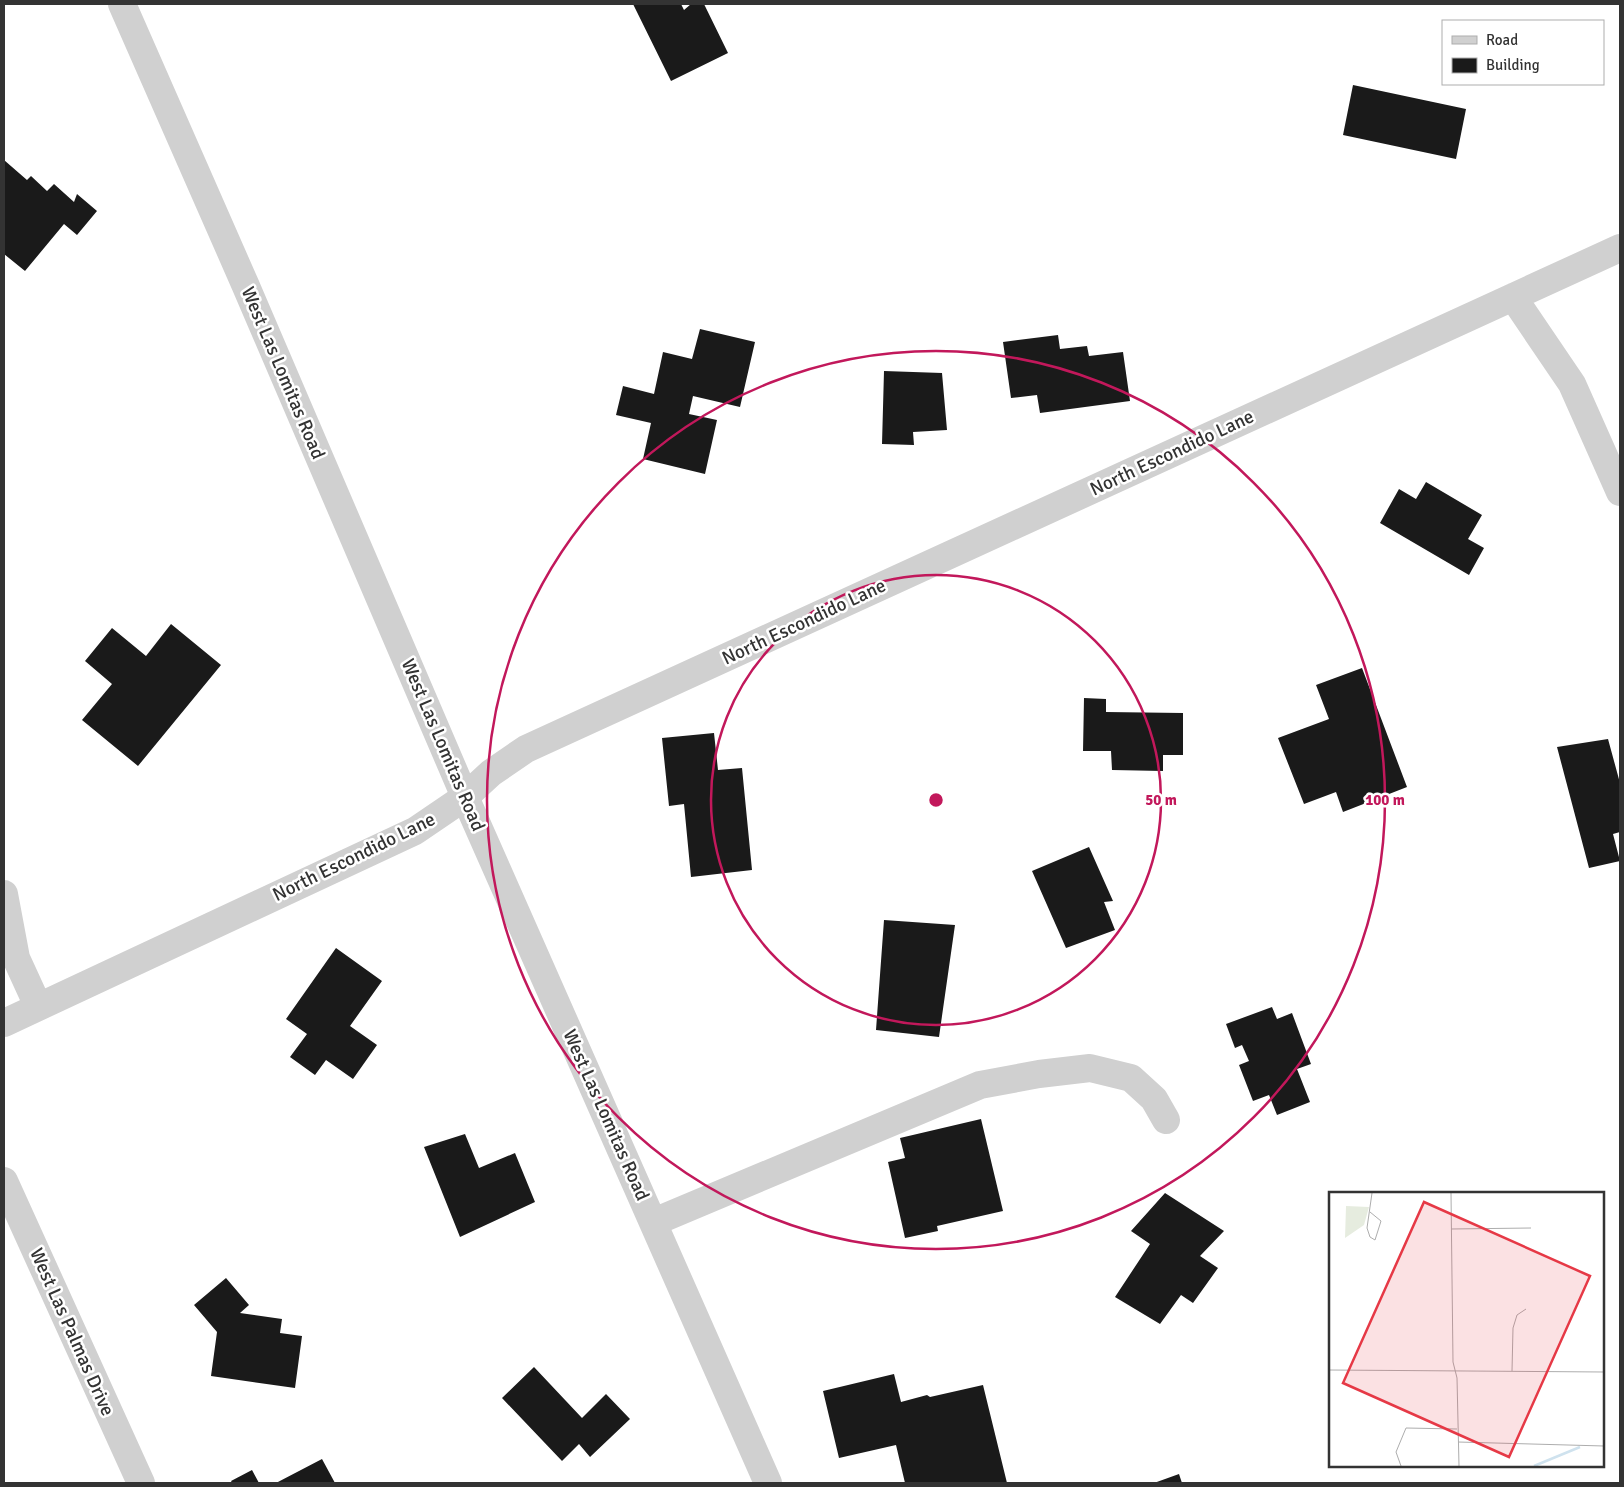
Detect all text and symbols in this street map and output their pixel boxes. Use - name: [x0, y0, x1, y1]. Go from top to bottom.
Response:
- legend: [1442, 20, 1604, 85]
- text: Road: [1486, 31, 1518, 49]
- text: Building: [1486, 56, 1540, 74]
- street label: West Las Lomitas Road: [236, 283, 330, 463]
- street label: North Escondido Lane: [1086, 405, 1258, 501]
- street label: North Escondido Lane: [718, 574, 890, 670]
- street label: West Las Lomitas Road: [396, 655, 490, 835]
- centre of rings: [927, 791, 945, 809]
- text: 50 m: [1145, 791, 1177, 809]
- text: 100 m: [1365, 791, 1405, 809]
- street label: North Escondido Lane: [269, 807, 439, 907]
- street label: West Las Lomitas Road: [557, 1026, 655, 1204]
- inset map: [1329, 1192, 1604, 1467]
- street label: West Las Palmas Drive: [24, 1244, 120, 1420]

